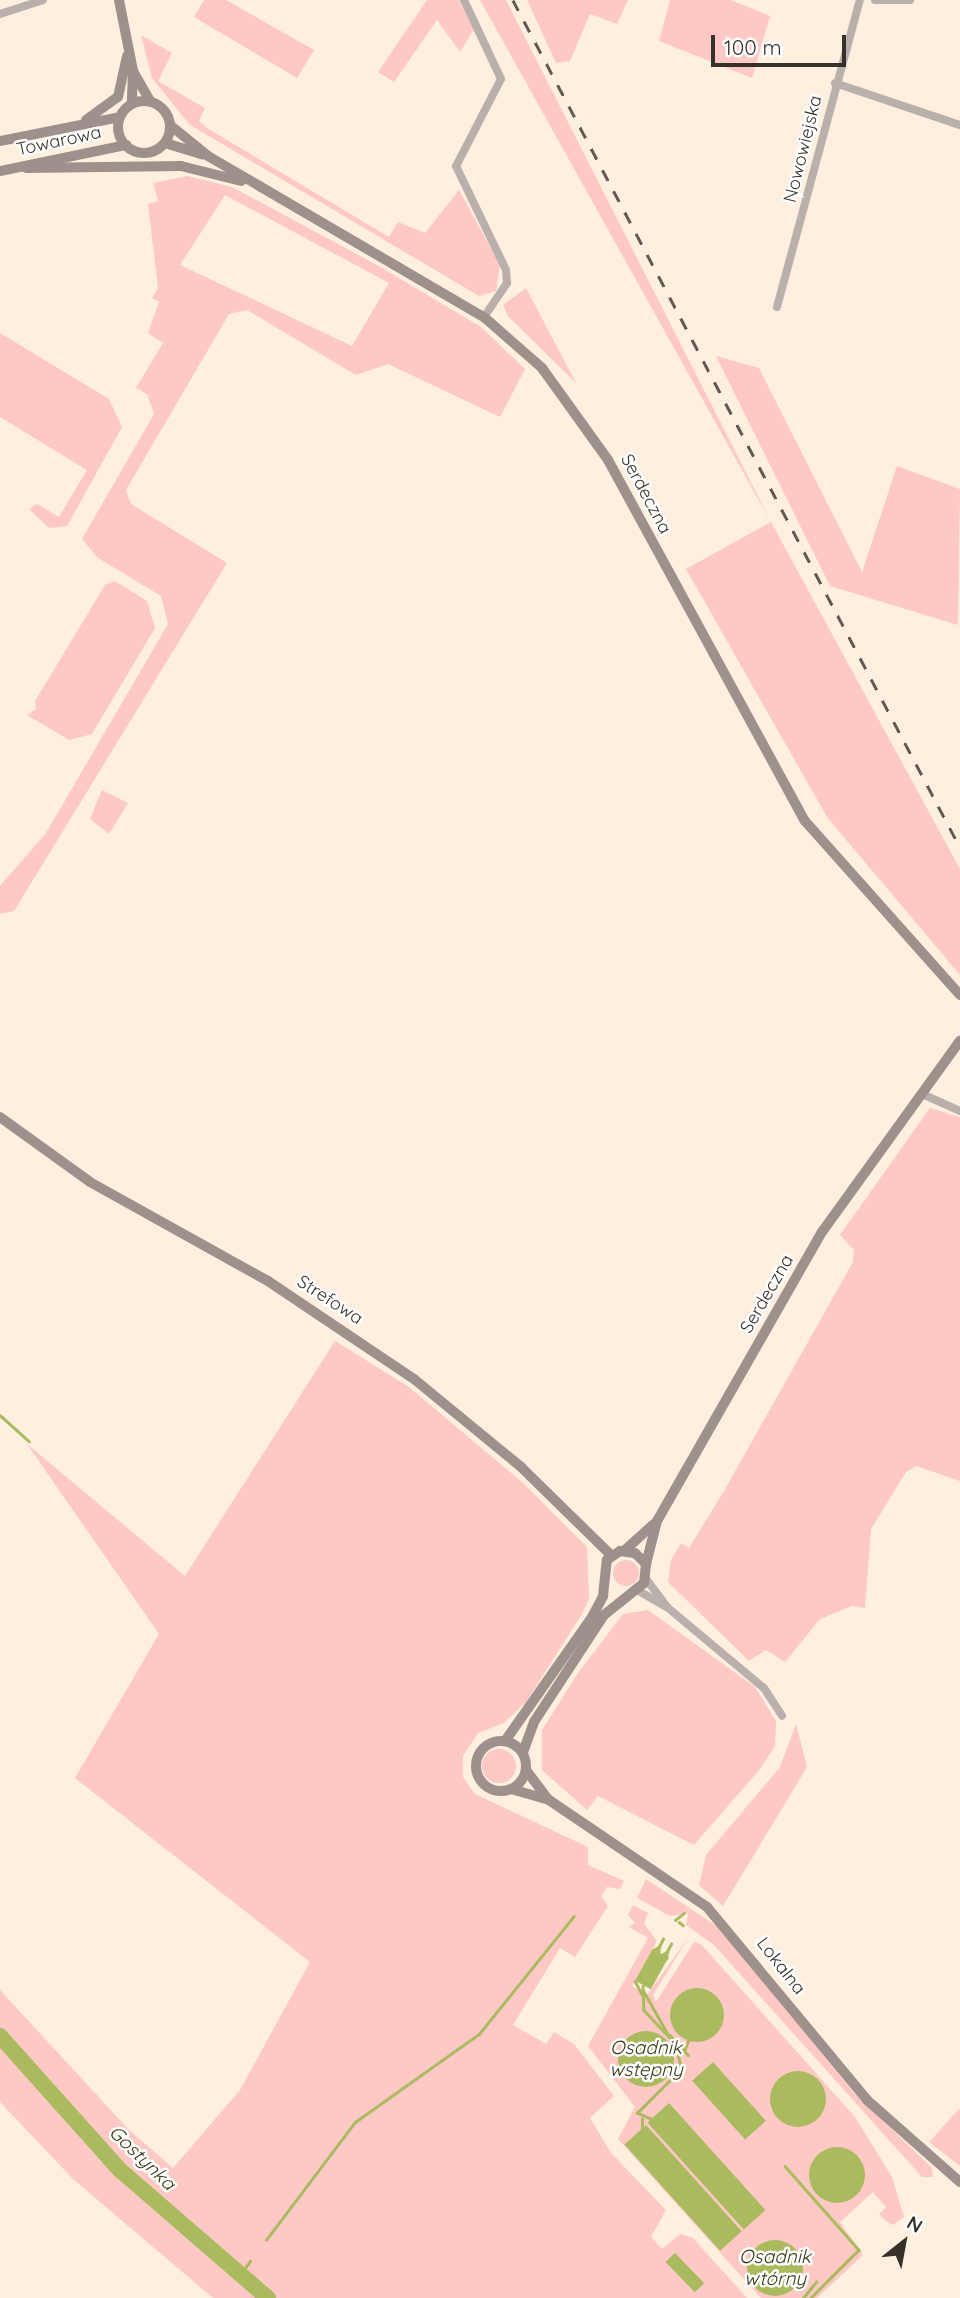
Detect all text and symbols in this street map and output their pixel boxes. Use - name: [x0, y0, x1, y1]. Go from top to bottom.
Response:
- scale bar: [715, 21, 850, 65]
- text: 100 m: [724, 34, 782, 60]
- street label: Nowowiejska: [779, 93, 827, 205]
- street label: Towarowa: [15, 121, 103, 161]
- street label: Serdeczna: [616, 450, 676, 538]
- street label: Serdeczna: [736, 1251, 798, 1337]
- street label: Strefowa: [293, 1271, 367, 1329]
- street label: Lokalna: [752, 1933, 810, 1999]
- water label: Osadnik wstępny: [609, 2037, 683, 2081]
- water label: Gostynka: [104, 2121, 180, 2195]
- north arrow: [869, 2207, 939, 2277]
- text: N: [903, 2210, 927, 2238]
- water label: Osadnik wtórny: [739, 2246, 811, 2290]

